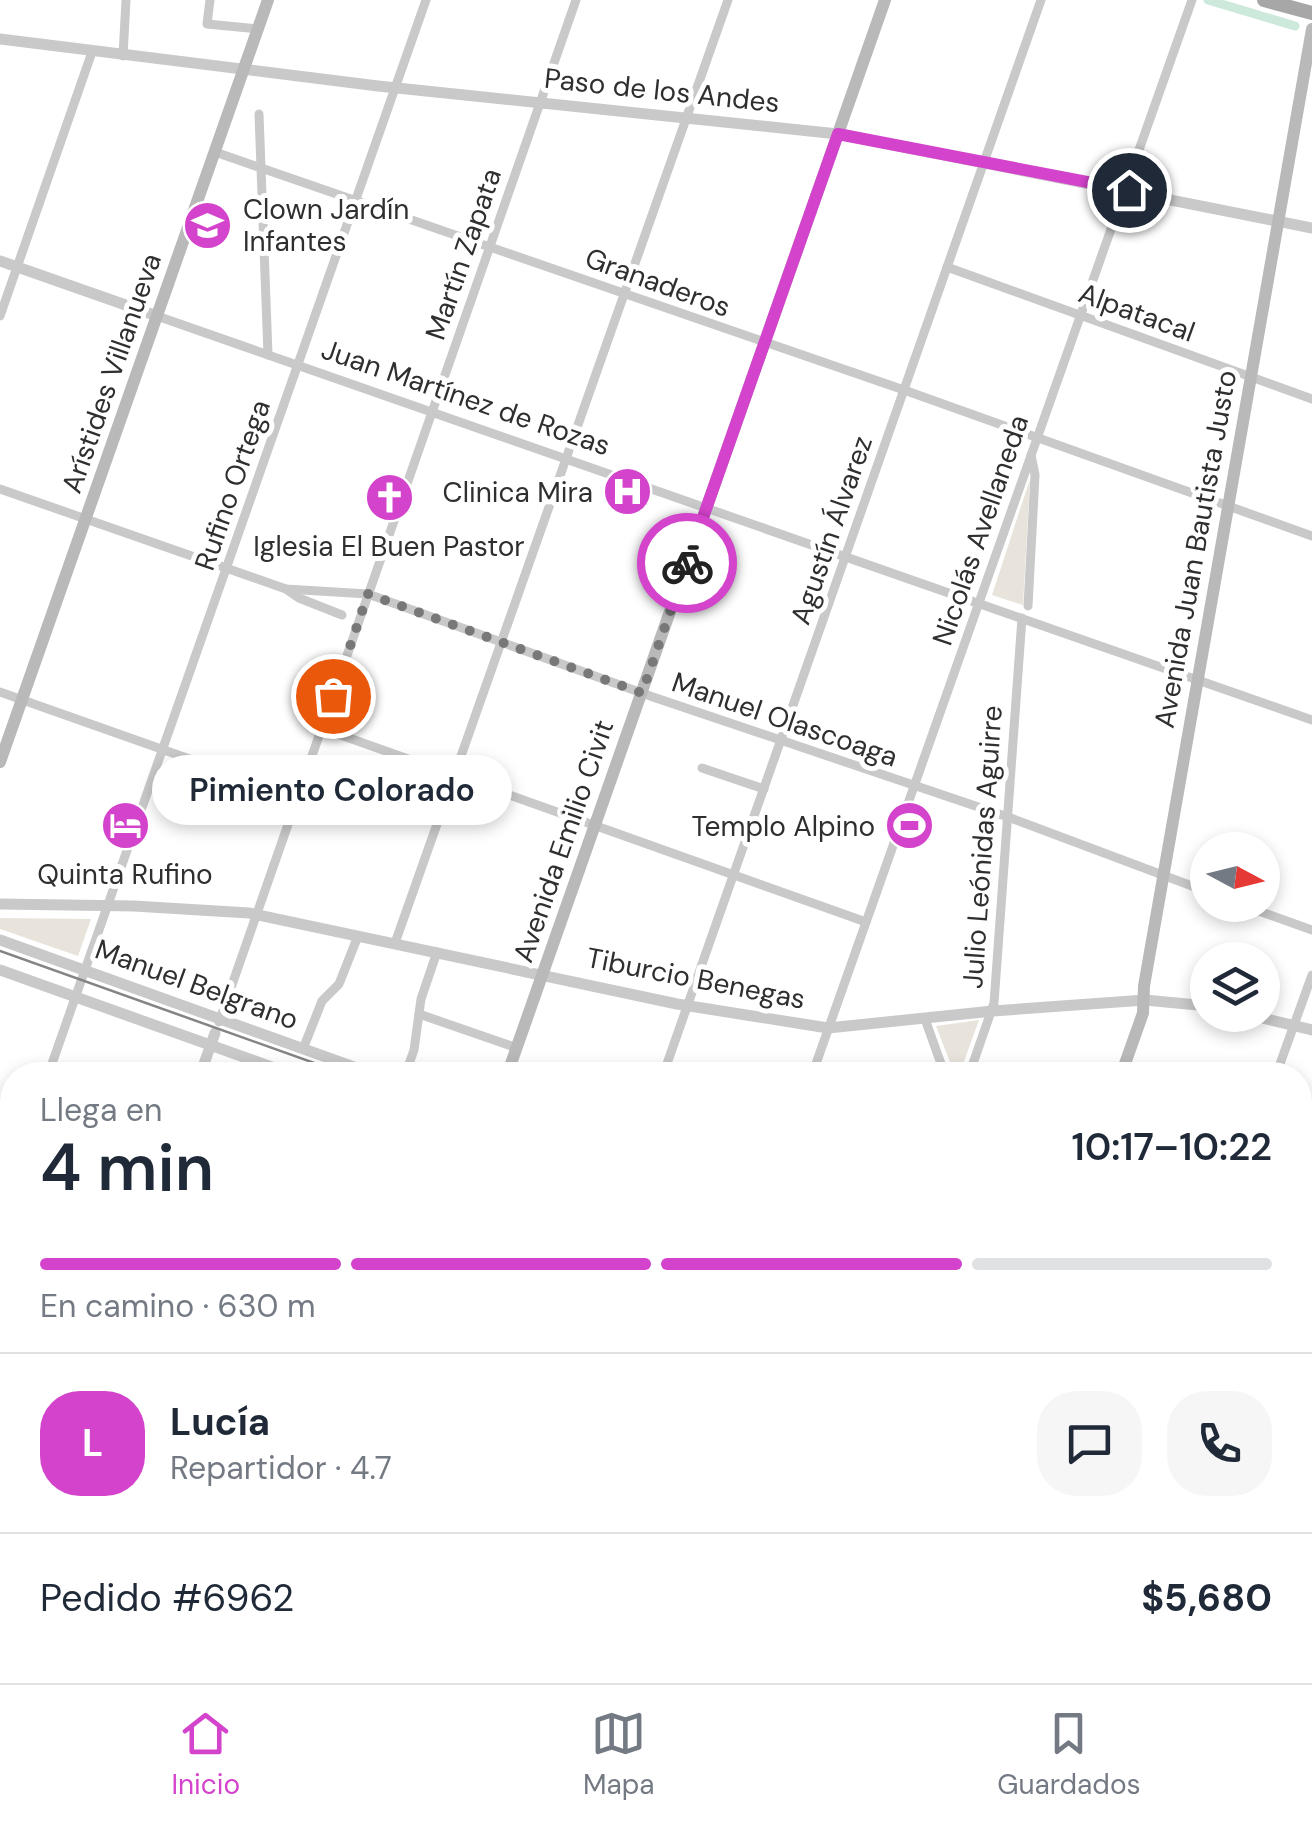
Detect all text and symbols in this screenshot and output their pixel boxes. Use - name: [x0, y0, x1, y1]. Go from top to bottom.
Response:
- street label: Paso de los Andes: [542, 60, 781, 121]
- pin: [1087, 148, 1172, 233]
- icon: home: [1102, 163, 1157, 218]
- street label: Martín Zapata: [417, 164, 510, 345]
- place label: Clown Jardín Infantes: [243, 191, 409, 260]
- school or university icon: Clown Jardín Infantes: [182, 199, 234, 251]
- street label: Granaderos: [580, 239, 736, 326]
- street label: Arístides Villanueva: [53, 248, 170, 498]
- street label: Alpatacal: [1074, 274, 1200, 351]
- street label: Juan Martínez de Rozas: [317, 331, 615, 464]
- street label: Avenida Juan Bautista Justo: [1146, 367, 1245, 731]
- street label: Rufino Ortega: [186, 395, 279, 575]
- street label: Nicolás Avellaneda: [924, 410, 1037, 650]
- street label: Agustín Álvarez: [782, 431, 881, 629]
- hospital icon: Clinica Mira: [602, 466, 654, 518]
- church icon: Iglesia El Buen Pastor: [363, 472, 415, 524]
- place label: Clinica Mira: [443, 474, 593, 511]
- courier: [637, 513, 737, 613]
- place label: Iglesia El Buen Pastor: [253, 528, 525, 565]
- icon: bike: [660, 536, 715, 591]
- pin: [291, 654, 376, 739]
- street label: Manuel Olascoaga: [667, 663, 903, 775]
- icon: bag: [306, 669, 361, 724]
- street label: Julio Leónidas Aguirre: [954, 704, 1011, 990]
- street label: Avenida Emilio Civit: [505, 715, 622, 967]
- callout: Pimiento Colorado: [153, 756, 513, 826]
- text: Pimiento Colorado: [189, 769, 475, 811]
- hotel icon: Quinta Rufino: [99, 800, 151, 852]
- sports icon: Templo Alpino: [884, 800, 936, 852]
- place label: Templo Alpino: [691, 808, 875, 845]
- north arrow: [1190, 832, 1280, 922]
- map controls: [1190, 832, 1280, 1032]
- place label: Quinta Rufino: [37, 856, 213, 893]
- street label: Manuel Belgrano: [90, 931, 303, 1038]
- street label: Tiburcio Benegas: [583, 939, 809, 1018]
- button: layers: [1190, 942, 1280, 1032]
- text: Llega en: [40, 1089, 162, 1131]
- text: 10:17–10:22: [1072, 1122, 1272, 1172]
- text: 4 min: [40, 1126, 214, 1210]
- text: En camino · 630 m: [40, 1285, 316, 1327]
- button: chat: [1037, 1391, 1142, 1496]
- button: phone: [1167, 1391, 1272, 1496]
- text: Lucía: [170, 1397, 270, 1447]
- text: L: [82, 1418, 103, 1468]
- text: Repartidor · 4.7: [170, 1447, 392, 1489]
- text: Pedido #6962: [40, 1573, 294, 1623]
- text: $5,680: [1141, 1573, 1272, 1623]
- tab: Inicio: [171, 1706, 240, 1803]
- tab: Mapa: [583, 1706, 654, 1803]
- tab: Guardados: [997, 1706, 1141, 1803]

